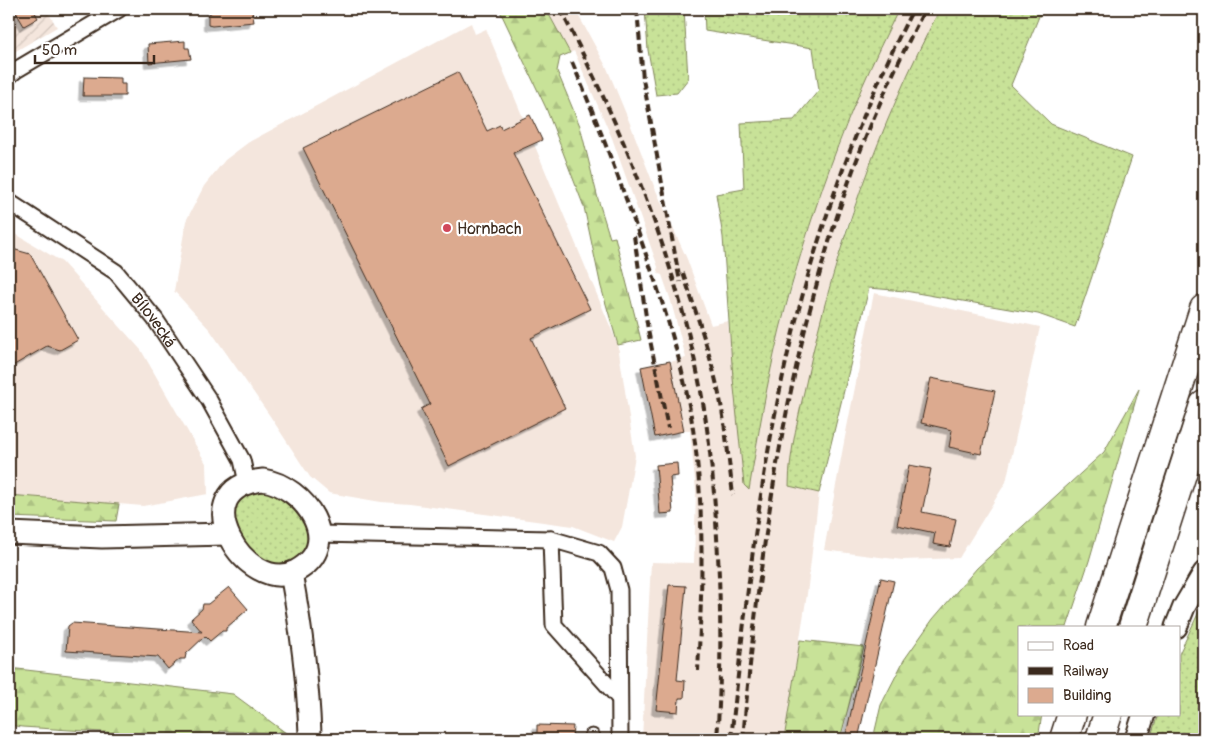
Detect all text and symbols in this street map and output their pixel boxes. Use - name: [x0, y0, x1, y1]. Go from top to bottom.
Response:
- scale bar: [35, 32, 154, 64]
- text: 50 m: [42, 41, 77, 60]
- place label: Hornbach: [457, 219, 521, 239]
- marker: Hornbach: [441, 222, 453, 234]
- street label: Bílovecká: [126, 289, 180, 352]
- legend: [1018, 626, 1180, 716]
- text: Road: [1063, 636, 1094, 655]
- text: Railway: [1063, 662, 1109, 681]
- text: Building: [1063, 686, 1111, 705]

